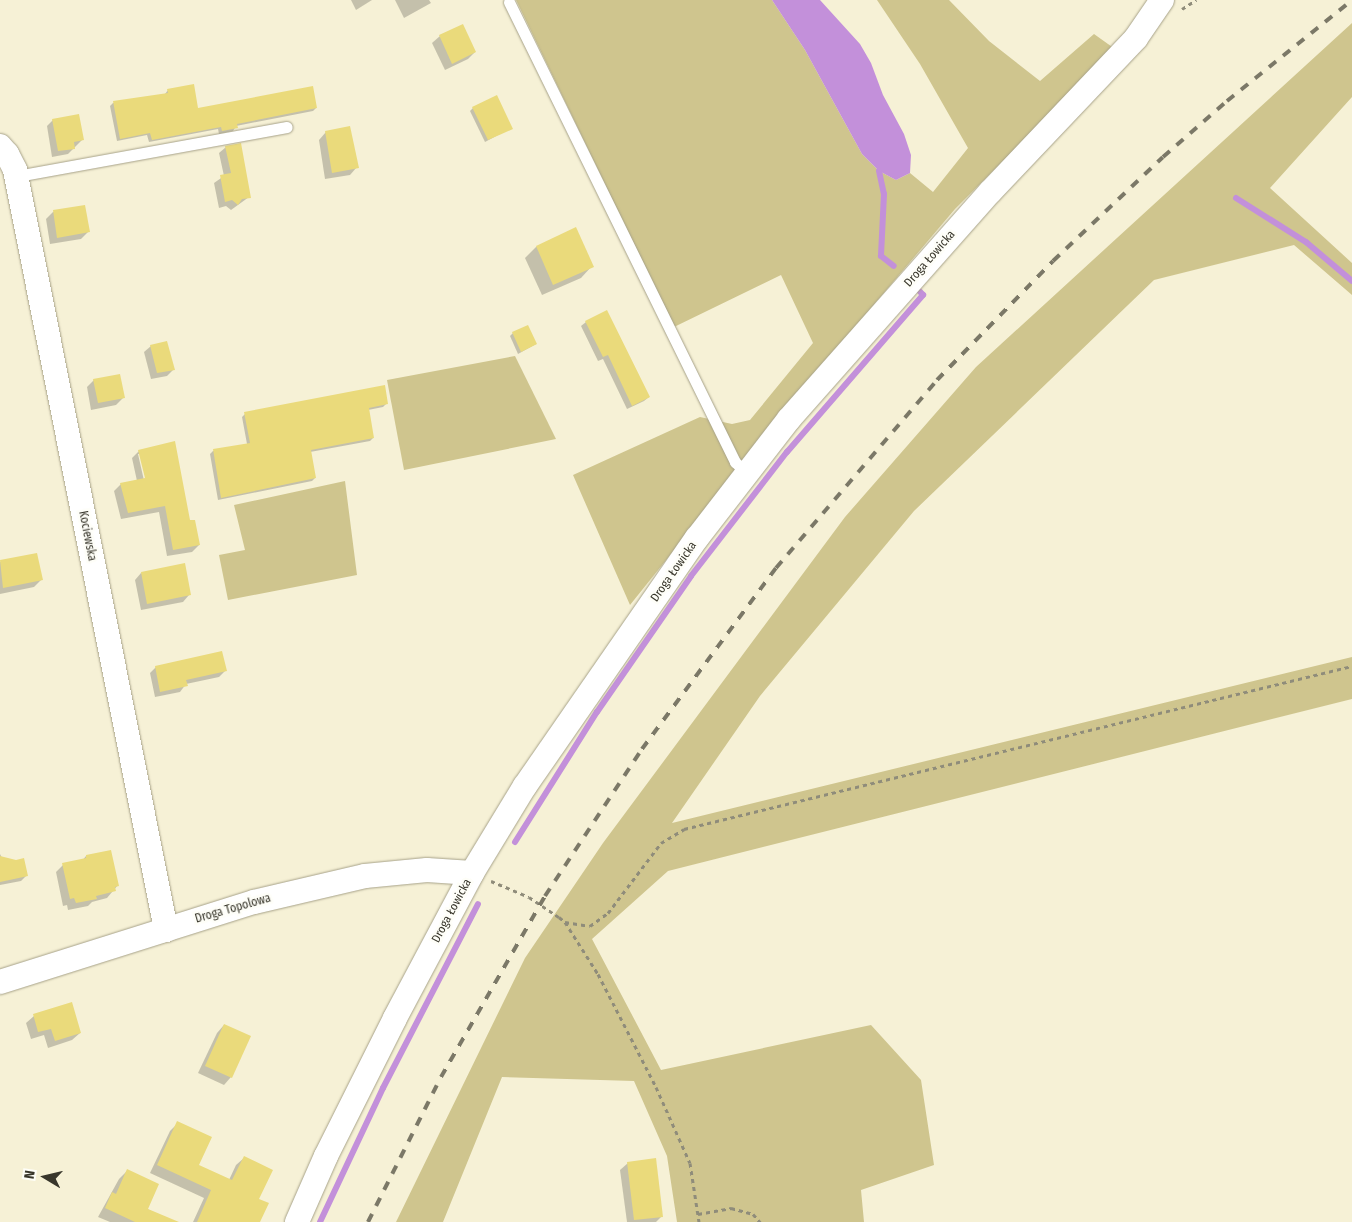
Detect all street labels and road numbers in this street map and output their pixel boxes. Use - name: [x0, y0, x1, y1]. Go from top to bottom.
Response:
- street label: Droga Łowicka: [902, 228, 958, 290]
- street label: Kociewska: [75, 510, 99, 562]
- street label: Droga Łowicka: [648, 539, 700, 605]
- street label: Droga Łowicka: [429, 877, 475, 945]
- street label: Droga Topolowa: [193, 891, 273, 927]

